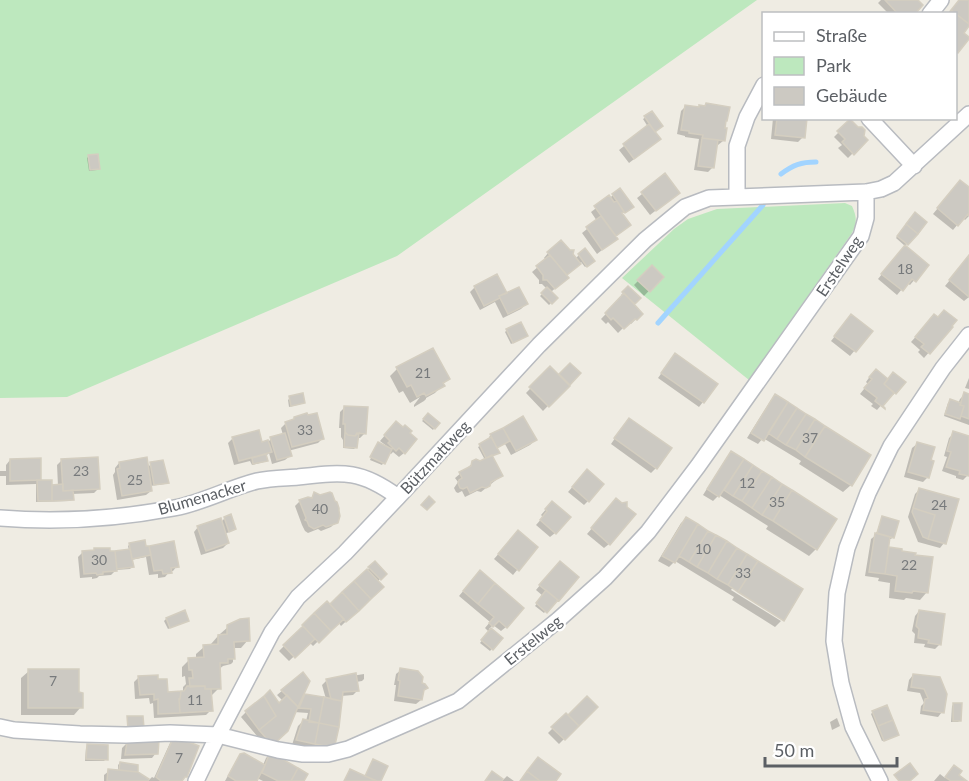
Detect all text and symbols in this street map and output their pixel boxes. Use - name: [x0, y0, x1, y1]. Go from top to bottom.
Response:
- legend: [762, 12, 957, 120]
- text: Straße: [816, 24, 867, 46]
- text: Park: [816, 54, 852, 76]
- text: Gebäude: [816, 84, 887, 106]
- street label: Erstelweg: [811, 232, 866, 300]
- house number: 18: [897, 260, 913, 277]
- house number: 21: [415, 364, 431, 381]
- street label: Bützmattweg: [396, 416, 473, 497]
- house number: 33: [297, 421, 313, 438]
- house number: 37: [802, 429, 818, 446]
- house number: 23: [73, 462, 89, 479]
- house number: 25: [127, 471, 143, 488]
- house number: 12: [739, 474, 755, 491]
- street label: Blumenacker: [156, 475, 248, 518]
- house number: 35: [769, 493, 785, 510]
- house number: 24: [931, 496, 947, 513]
- house number: 40: [312, 500, 328, 517]
- house number: 10: [695, 540, 711, 557]
- house number: 30: [91, 551, 107, 568]
- house number: 22: [901, 556, 917, 573]
- house number: 33: [735, 564, 751, 581]
- street label: Erstelweg: [500, 611, 565, 669]
- house number: 7: [49, 672, 57, 689]
- house number: 11: [187, 691, 203, 708]
- scale bar: [765, 730, 897, 768]
- text: 50 m: [774, 739, 814, 761]
- house number: 7: [175, 749, 183, 766]

